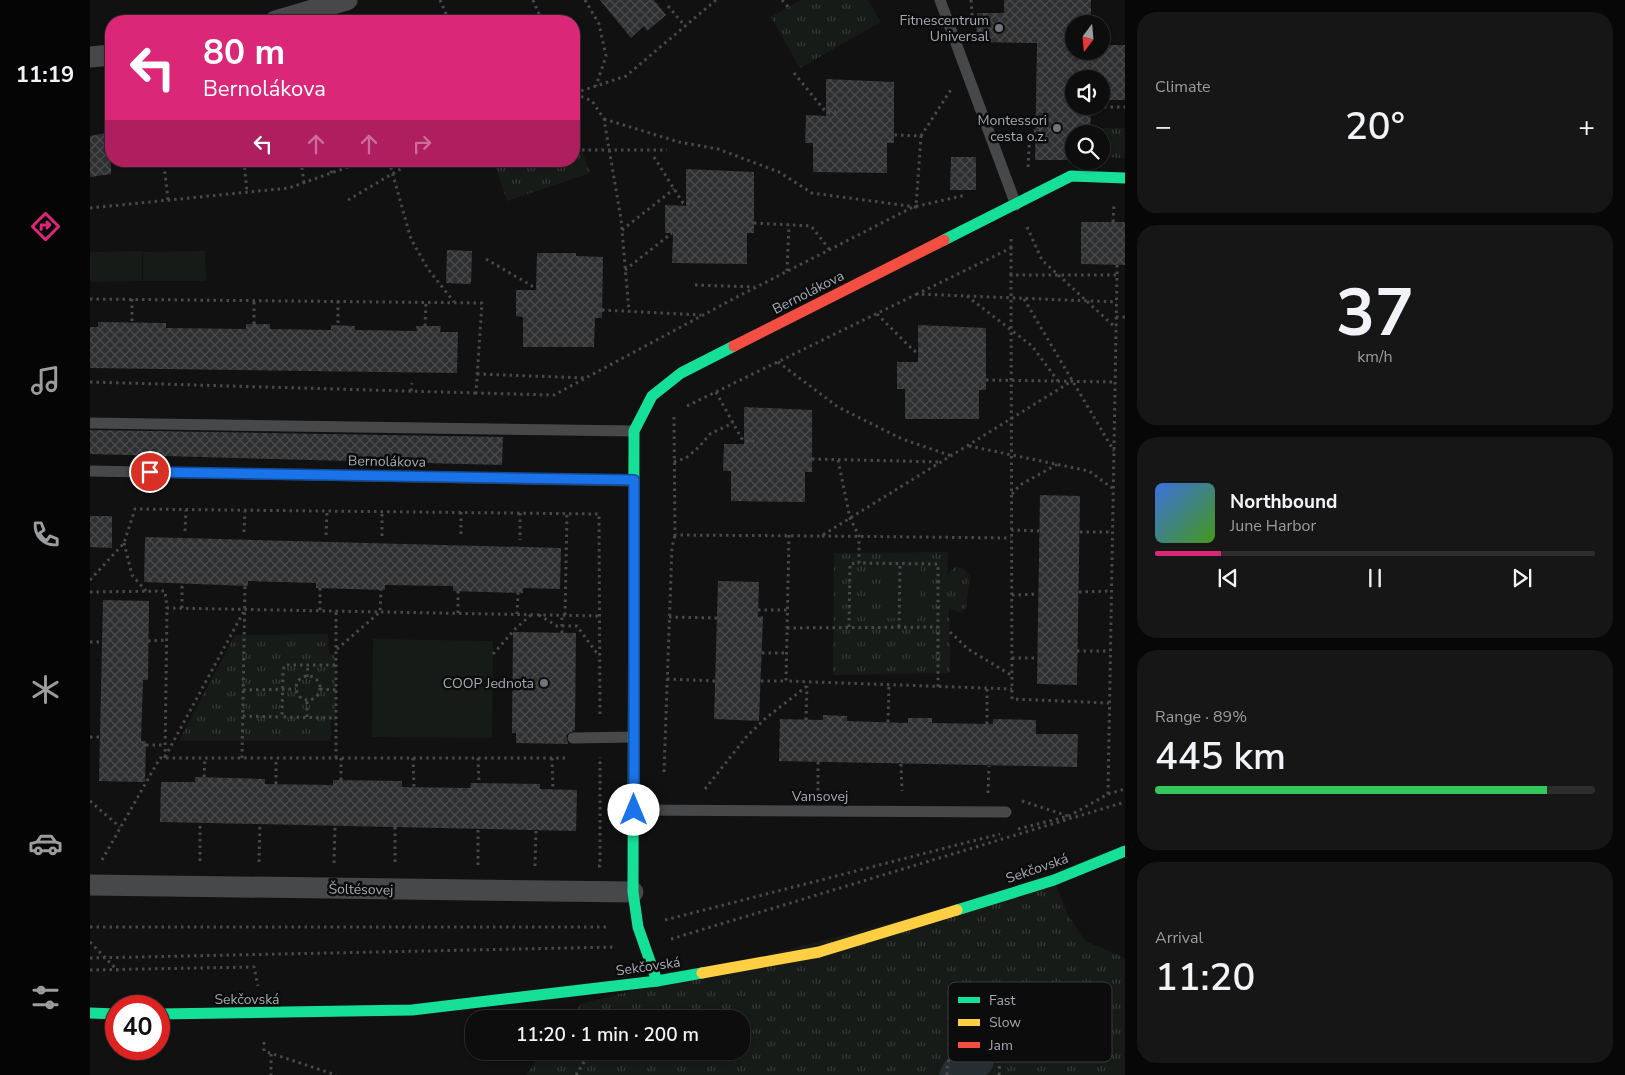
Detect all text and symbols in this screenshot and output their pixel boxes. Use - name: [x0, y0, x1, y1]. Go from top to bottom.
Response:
- place label: Fitnescentrum Universal: [900, 11, 990, 46]
- north arrow: [1065, 15, 1110, 60]
- map controls: [1065, 15, 1110, 170]
- marker: Fitnescentrum Universal: [993, 22, 1005, 34]
- text: 80 m: [203, 29, 285, 76]
- icon: left: [120, 35, 185, 100]
- text: 11:19: [16, 60, 74, 90]
- button: sound: [1065, 70, 1110, 115]
- text: Bernolákova: [203, 74, 326, 104]
- text: Climate: [1155, 76, 1210, 98]
- text: 20°: [1345, 101, 1405, 152]
- text: −: [1155, 108, 1172, 146]
- text: +: [1578, 108, 1595, 146]
- place label: Montessori cesta o.z.: [978, 111, 1047, 146]
- marker: Montessori cesta o.z.: [1051, 122, 1063, 134]
- button: search: [1065, 125, 1110, 170]
- icon: left: [249, 130, 277, 158]
- icon: ahead: [302, 130, 330, 158]
- icon: ahead: [355, 130, 383, 158]
- icon: right: [408, 130, 436, 158]
- icon: directions: [28, 209, 63, 244]
- street label: Bernolákova: [769, 266, 847, 319]
- text: 37: [1336, 269, 1414, 358]
- text: km/h: [1357, 346, 1393, 368]
- icon: music: [28, 363, 63, 398]
- pin: [129, 451, 171, 493]
- street label: Bernolákova: [348, 451, 426, 472]
- icon: arrive: [136, 458, 164, 486]
- text: Northbound: [1230, 489, 1337, 515]
- text: June Harbor: [1230, 515, 1316, 537]
- icon: phone: [28, 517, 63, 552]
- icon: previous: [1214, 564, 1242, 592]
- icon: pause: [1361, 564, 1389, 592]
- icon: next: [1508, 564, 1536, 592]
- icon: climate: [28, 672, 63, 707]
- place label: COOP Jednota: [443, 674, 534, 693]
- marker: COOP Jednota: [538, 677, 550, 689]
- text: Range · 89%: [1155, 706, 1247, 728]
- text: 445 km: [1155, 731, 1286, 782]
- position arrow: [607, 783, 659, 835]
- street label: Vansovej: [791, 787, 848, 806]
- icon: car: [28, 826, 63, 861]
- street label: Sekčovská: [1003, 849, 1071, 888]
- street label: Šoltésovej: [328, 879, 394, 900]
- text: Arrival: [1155, 927, 1203, 949]
- text: 11:20: [1155, 952, 1255, 1003]
- street label: Sekčovská: [615, 953, 682, 980]
- icon: filters: [28, 980, 63, 1015]
- legend: [948, 982, 1112, 1062]
- street label: Sekčovská: [214, 990, 280, 1009]
- text: Fast: [989, 991, 1015, 1010]
- speed limit sign: 40: [105, 995, 170, 1060]
- text: Slow: [989, 1013, 1021, 1032]
- text: 11:20 · 1 min · 200 m: [516, 1022, 699, 1048]
- text: Jam: [988, 1036, 1013, 1055]

